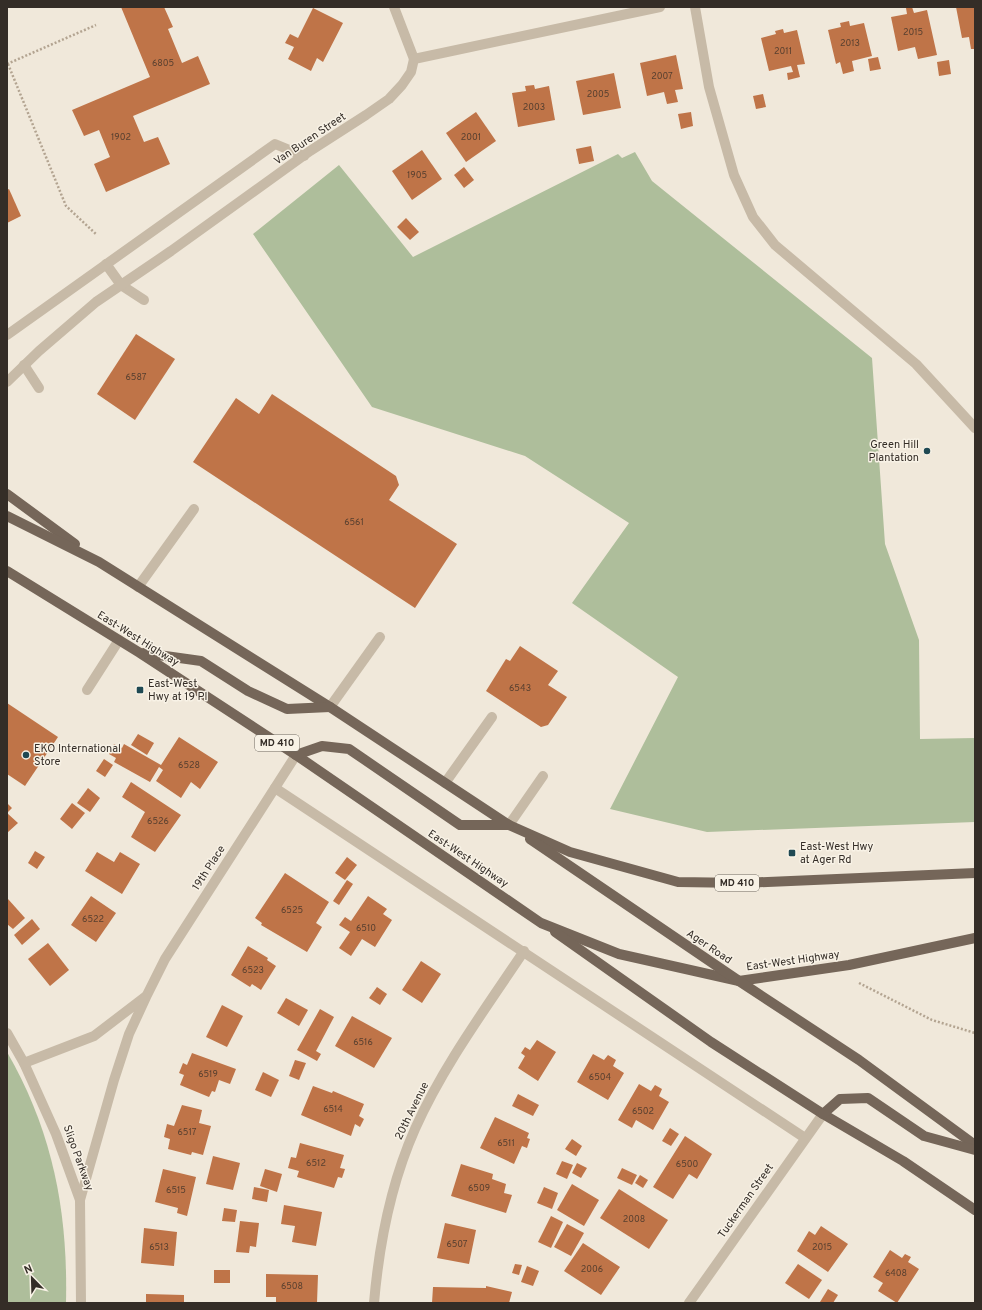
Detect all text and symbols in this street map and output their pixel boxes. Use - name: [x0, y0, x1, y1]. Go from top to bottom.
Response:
- house number: 2015: [903, 27, 923, 38]
- house number: 2013: [840, 38, 860, 49]
- house number: 2011: [774, 46, 792, 57]
- house number: 6805: [152, 58, 174, 69]
- house number: 2007: [651, 71, 673, 82]
- house number: 2005: [587, 89, 609, 100]
- house number: 2003: [523, 102, 545, 113]
- street label: Van Buren Street: [271, 110, 349, 168]
- house number: 1902: [111, 132, 131, 143]
- house number: 2001: [461, 132, 481, 143]
- house number: 1905: [407, 170, 427, 181]
- house number: 6587: [125, 372, 147, 383]
- place label: Green Hill Plantation: [869, 438, 919, 465]
- marker: Green Hill Plantation: [922, 446, 932, 456]
- house number: 6561: [344, 517, 364, 528]
- street label: East-West Highway: [94, 608, 182, 670]
- place label: East-West Hwy at 19 Pl: [148, 677, 207, 704]
- house number: 6543: [509, 683, 531, 694]
- marker: East-West Hwy at 19 Pl: [135, 685, 145, 695]
- road number: MD 410: [255, 735, 299, 751]
- place label: EKO International Store: [34, 742, 121, 769]
- marker: EKO International Store: [21, 750, 31, 760]
- house number: 6528: [178, 760, 200, 771]
- house number: 6526: [147, 816, 169, 827]
- street label: East-West Highway: [425, 827, 511, 891]
- place label: East-West Hwy at Ager Rd: [800, 840, 873, 867]
- street label: 19th Place: [189, 843, 229, 893]
- marker: East-West Hwy at Ager Rd: [787, 848, 797, 858]
- road number: MD 410: [715, 875, 759, 891]
- house number: 6525: [281, 905, 303, 916]
- house number: 6522: [82, 914, 104, 925]
- house number: 6510: [356, 923, 376, 934]
- street label: Ager Road: [684, 927, 734, 967]
- street label: East-West Highway: [745, 948, 841, 974]
- house number: 6523: [242, 965, 264, 976]
- house number: 6516: [353, 1037, 373, 1048]
- house number: 6519: [198, 1069, 218, 1080]
- house number: 6504: [589, 1072, 612, 1083]
- street label: 20th Avenue: [392, 1080, 432, 1142]
- house number: 6514: [323, 1104, 343, 1115]
- house number: 6502: [632, 1106, 654, 1117]
- street label: Sligo Parkway: [60, 1123, 96, 1193]
- house number: 6517: [178, 1127, 197, 1138]
- house number: 6511: [497, 1138, 515, 1149]
- house number: 6512: [306, 1158, 326, 1169]
- house number: 6500: [676, 1159, 698, 1170]
- street label: Tuckerman Street: [715, 1161, 777, 1241]
- house number: 6509: [468, 1183, 490, 1194]
- house number: 6515: [166, 1185, 186, 1196]
- house number: 2008: [623, 1214, 645, 1225]
- house number: 6507: [446, 1239, 468, 1250]
- house number: 6513: [149, 1242, 169, 1253]
- house number: 2015: [812, 1242, 832, 1253]
- north arrow: [12, 1258, 52, 1298]
- text: N: [22, 1262, 35, 1278]
- house number: 2006: [581, 1264, 603, 1275]
- house number: 6408: [885, 1268, 907, 1279]
- house number: 6508: [281, 1281, 303, 1292]

